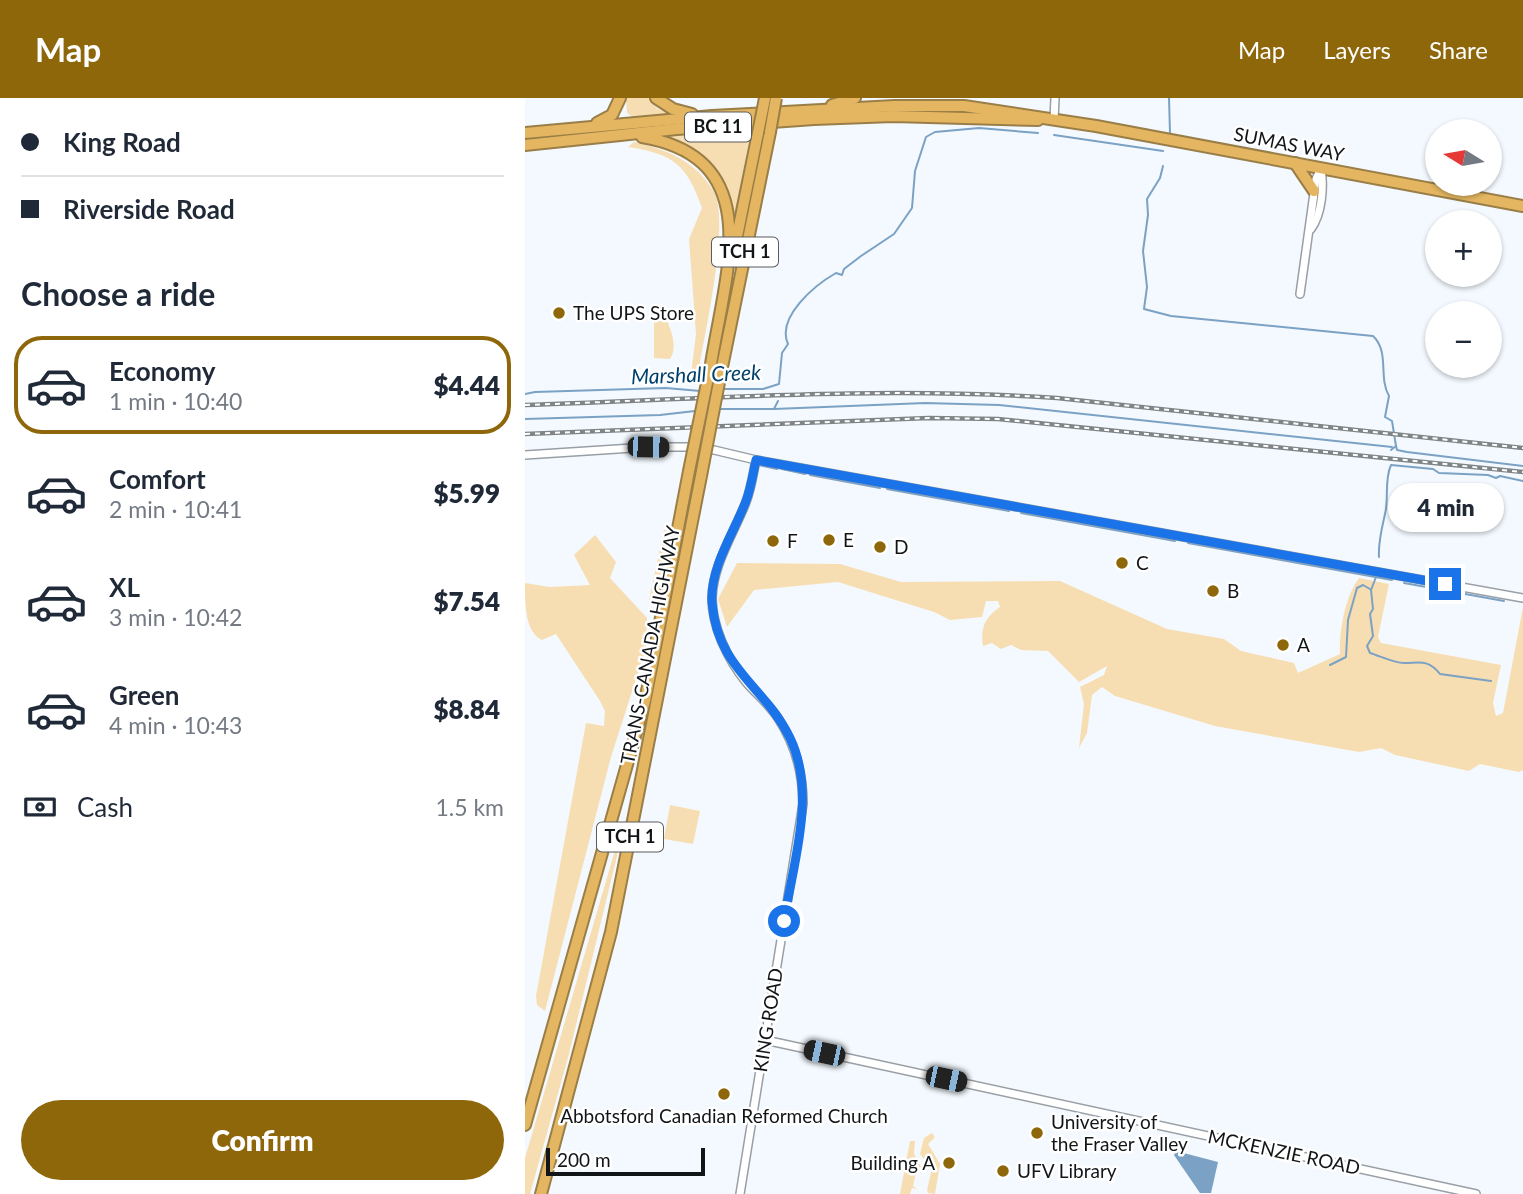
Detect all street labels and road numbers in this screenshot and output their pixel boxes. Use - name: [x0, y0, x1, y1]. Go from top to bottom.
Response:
- road number: BC 11: [685, 113, 751, 142]
- street label: SUMAS WAY: [1232, 122, 1346, 166]
- road number: TCH 1: [712, 238, 778, 266]
- street label: TRANS-CANADA HIGHWAY: [615, 524, 684, 766]
- road number: TCH 1: [597, 822, 663, 852]
- street label: KING ROAD: [748, 966, 787, 1074]
- street label: MCKENZIE ROAD: [1206, 1124, 1362, 1179]

